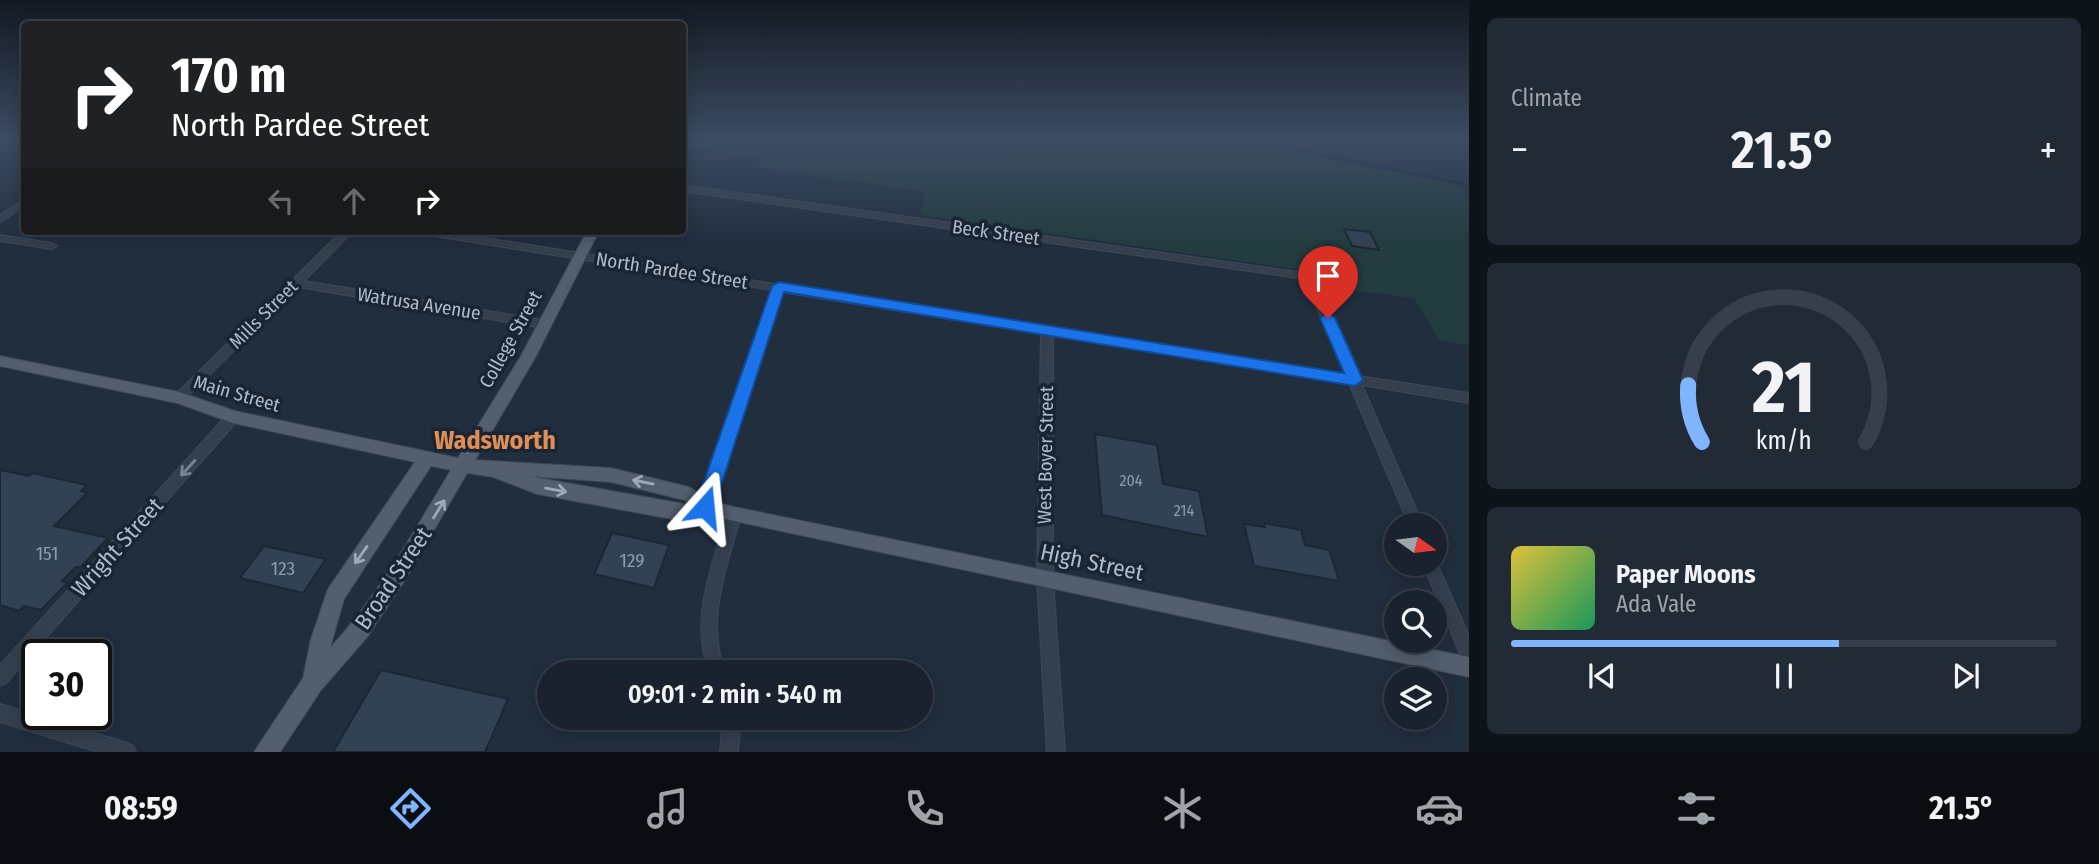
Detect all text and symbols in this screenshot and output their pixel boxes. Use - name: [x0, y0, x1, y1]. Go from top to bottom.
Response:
- text: 170 m: [171, 46, 287, 105]
- icon: right: [56, 49, 147, 140]
- text: Climate: [1511, 84, 1582, 112]
- text: North Pardee Street: [171, 106, 429, 144]
- text: 21.5°: [1731, 119, 1837, 182]
- text: −: [1511, 127, 1528, 173]
- text: +: [2040, 127, 2057, 173]
- icon: left: [262, 182, 300, 220]
- icon: ahead: [335, 182, 373, 220]
- icon: right: [408, 182, 446, 220]
- street label: Beck Street: [951, 215, 1042, 250]
- pin: [1298, 246, 1358, 318]
- street label: North Pardee Street: [594, 247, 750, 294]
- icon: arrive: [1309, 257, 1347, 295]
- street label: Mills Street: [224, 275, 303, 353]
- street label: Watrusa Avenue: [356, 282, 482, 325]
- street label: College Street: [474, 286, 547, 392]
- text: 21: [1751, 344, 1816, 431]
- street label: Main Street: [191, 370, 283, 417]
- street label: West Boyer Street: [1033, 385, 1058, 524]
- district label: Wadsworth: [434, 425, 556, 456]
- text: km/h: [1756, 426, 1812, 456]
- one-way arrow: [179, 459, 196, 476]
- position arrow: [668, 470, 742, 544]
- house number: 204: [1119, 471, 1143, 490]
- one-way arrow: [632, 475, 655, 489]
- one-way arrow: [544, 484, 567, 497]
- street label: Wright Street: [65, 491, 169, 602]
- one-way arrow: [432, 499, 446, 519]
- house number: 214: [1174, 501, 1195, 520]
- north arrow: [1384, 513, 1447, 576]
- map controls: [1384, 513, 1447, 730]
- street label: Broad Street: [349, 521, 438, 635]
- street label: High Street: [1038, 537, 1147, 587]
- house number: 151: [36, 542, 58, 565]
- one-way arrow: [353, 545, 368, 564]
- house number: 129: [620, 549, 644, 572]
- house number: 123: [271, 557, 295, 580]
- text: Paper Moons: [1616, 559, 1756, 590]
- button: search: [1384, 590, 1447, 653]
- text: Ada Vale: [1616, 590, 1696, 618]
- speed limit sign: 30: [21, 639, 112, 730]
- icon: previous: [1583, 657, 1621, 695]
- icon: pause: [1765, 657, 1803, 695]
- icon: next: [1947, 657, 1985, 695]
- button: layers: [1384, 667, 1447, 730]
- text: 09:01 · 2 min · 540 m: [628, 679, 842, 710]
- icon: directions: [386, 784, 435, 833]
- icon: music: [643, 784, 692, 833]
- icon: phone: [900, 784, 949, 833]
- icon: climate: [1158, 784, 1207, 833]
- icon: car: [1415, 784, 1464, 833]
- icon: filters: [1672, 784, 1721, 833]
- text: 08:59: [104, 789, 178, 827]
- text: 21.5°: [1929, 789, 1995, 827]

